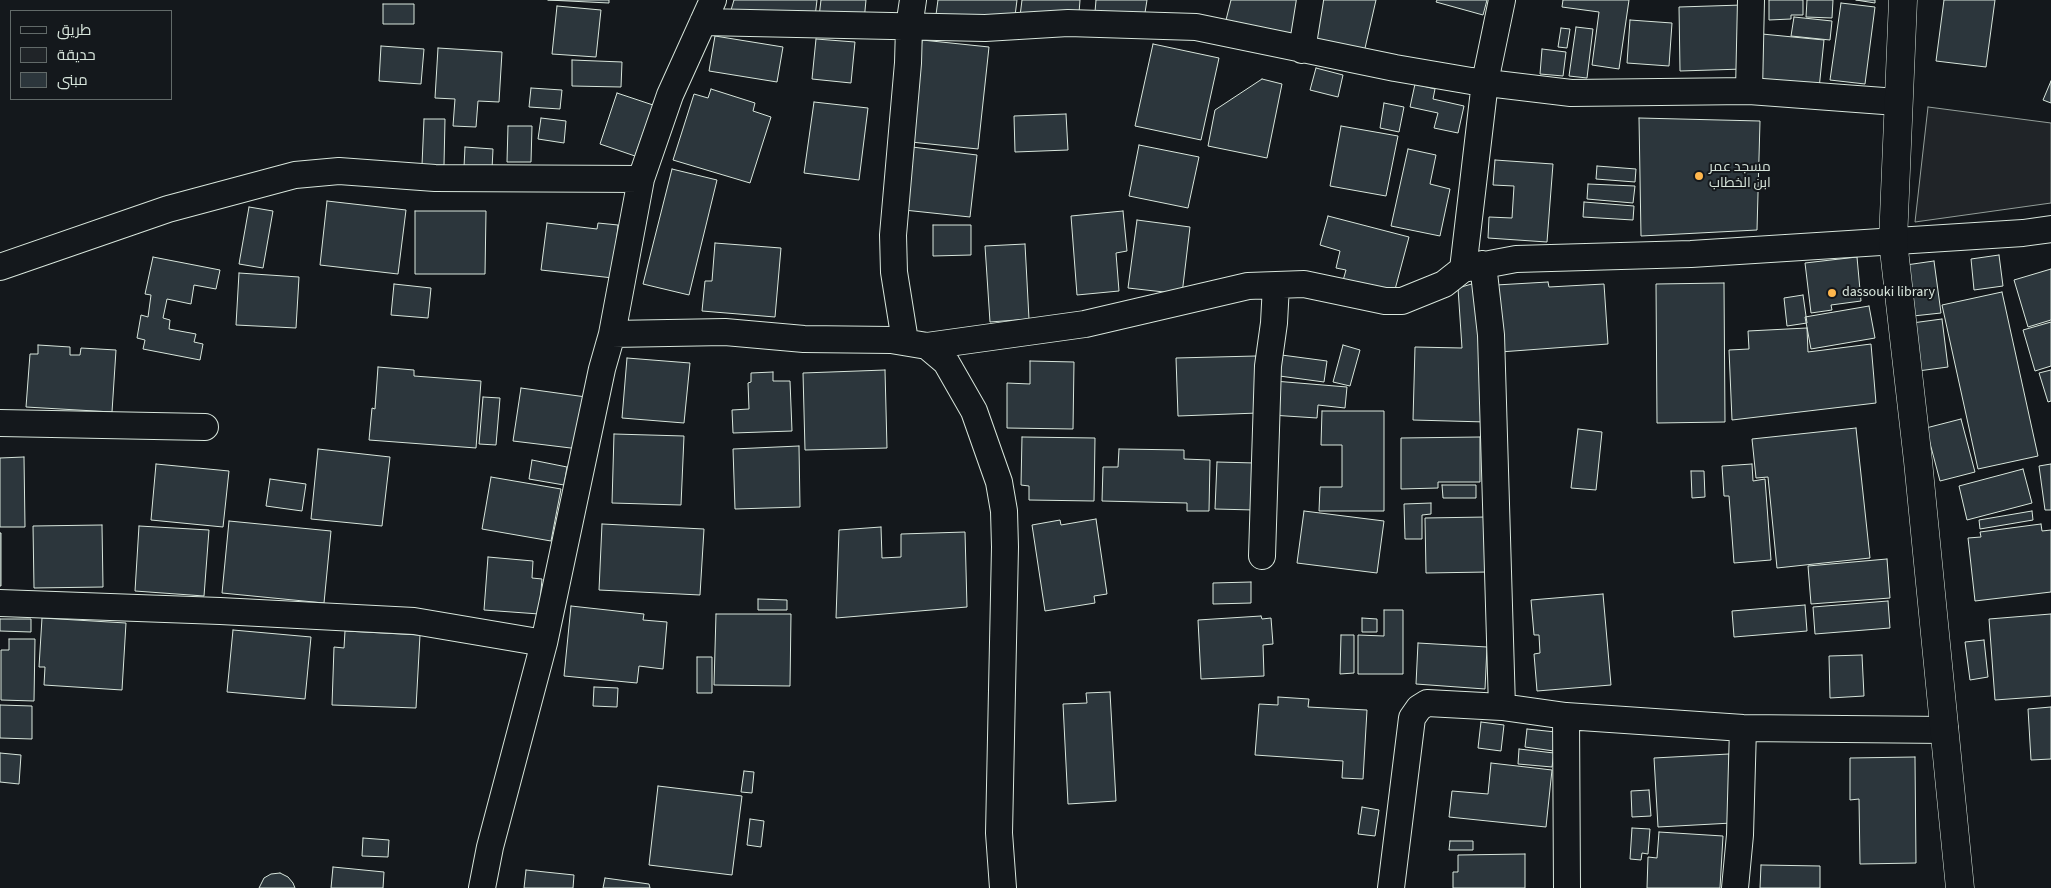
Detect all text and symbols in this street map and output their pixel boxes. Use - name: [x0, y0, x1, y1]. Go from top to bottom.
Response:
- legend: [10, 10, 172, 100]
- text: طريق: [57, 20, 91, 41]
- text: حديقة: [57, 45, 96, 66]
- text: مبنى: [57, 70, 88, 91]
- place label: مسجد عمر ابن الخطاب: [1709, 160, 1771, 192]
- marker: مسجد عمر ابن الخطاب: [1693, 170, 1705, 182]
- place label: dassouki library: [1842, 285, 1935, 301]
- marker: dassouki library: [1826, 287, 1838, 299]

